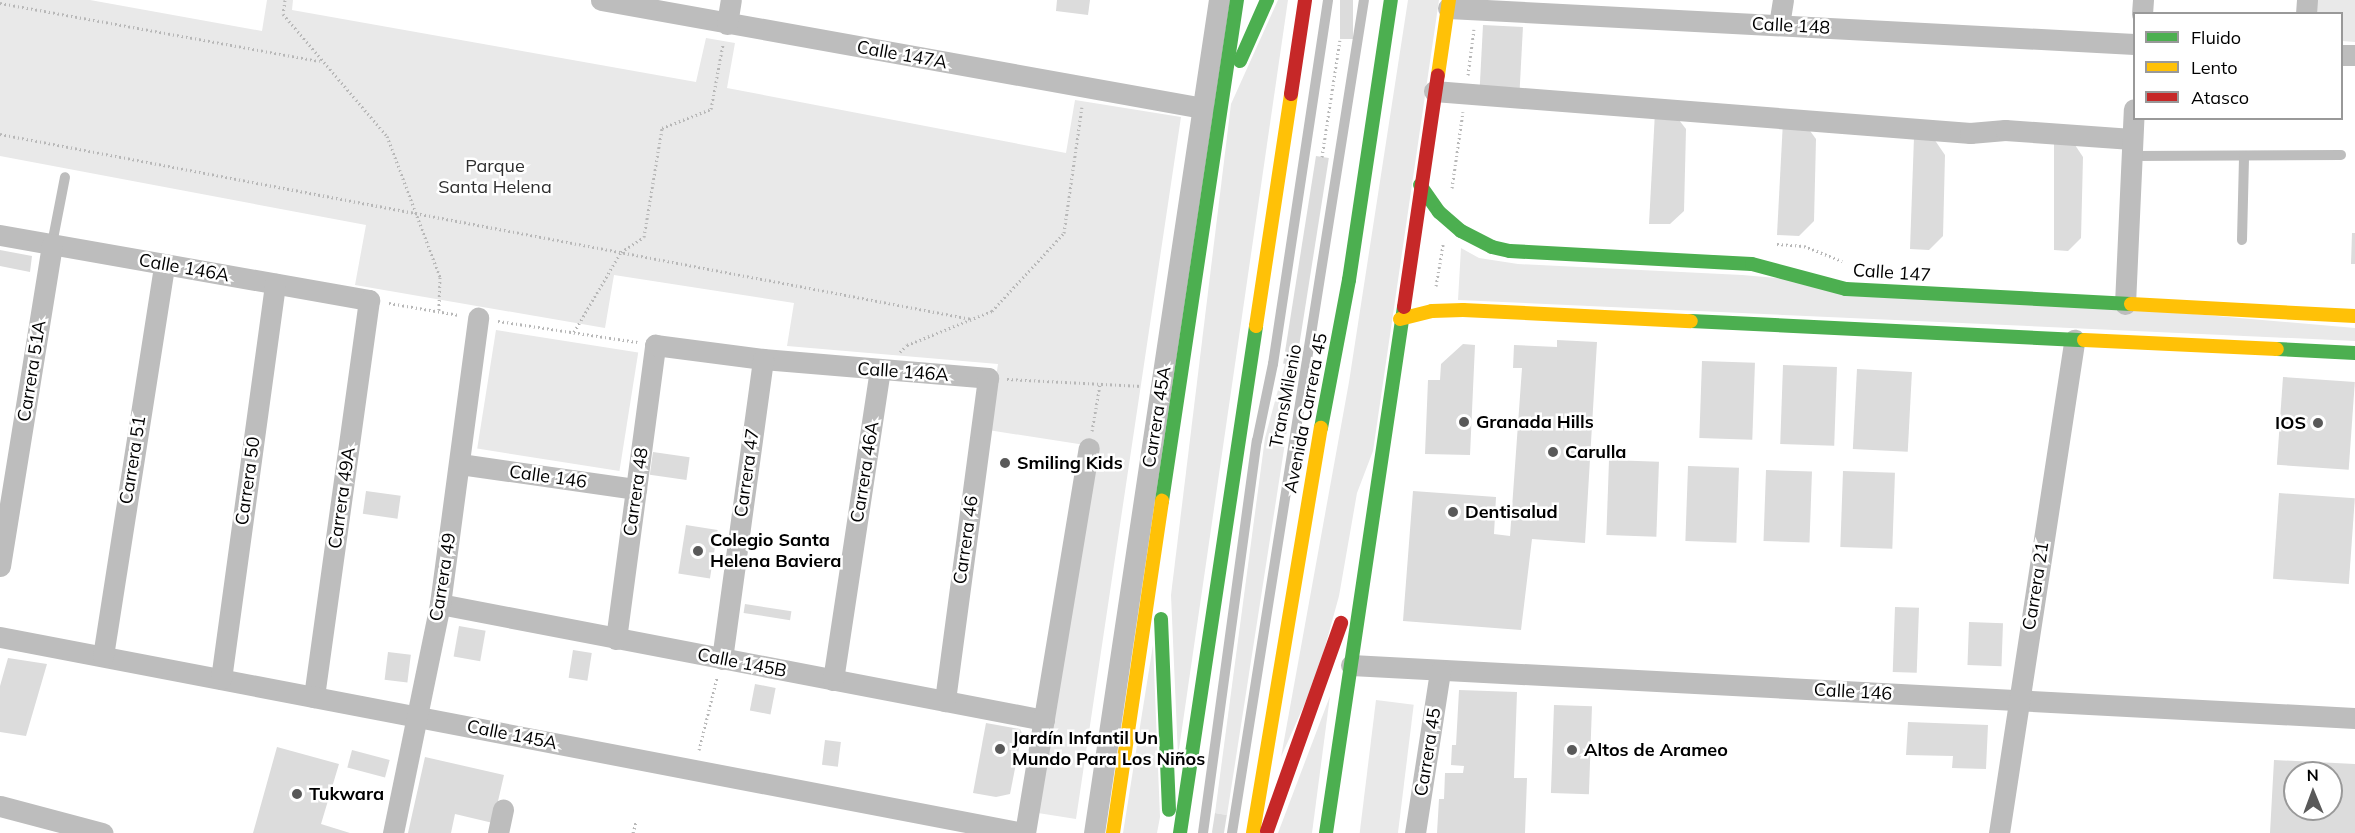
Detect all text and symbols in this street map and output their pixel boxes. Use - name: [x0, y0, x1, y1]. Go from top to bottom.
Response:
- legend: [2133, 12, 2343, 120]
- street label: Calle 148: [1751, 13, 1831, 39]
- text: Fluido: [2191, 26, 2241, 49]
- street label: Calle 147A: [855, 36, 949, 74]
- text: Lento: [2191, 56, 2238, 79]
- text: Atasco: [2191, 86, 2249, 109]
- park label: Parque Santa Helena: [438, 156, 552, 198]
- street label: Calle 146A: [137, 249, 231, 287]
- street label: Calle 147: [1852, 259, 1932, 287]
- street label: Carrera 51A: [13, 319, 51, 423]
- street label: Avenida Carrera 45: [1280, 331, 1332, 495]
- street label: TransMilenio: [1265, 342, 1307, 450]
- street label: Calle 146A: [857, 358, 949, 386]
- street label: Carrera 45A: [1138, 365, 1176, 469]
- place label: Granada Hills: [1476, 411, 1594, 433]
- place label: IOS: [2275, 412, 2306, 434]
- street label: Carrera 51: [115, 414, 151, 506]
- marker: Granada Hills: [1457, 415, 1471, 429]
- marker: IOS: [2311, 416, 2325, 430]
- street label: Carrera 46A: [846, 420, 884, 524]
- street label: Carrera 47: [730, 427, 764, 519]
- street label: Carrera 50: [231, 435, 265, 527]
- place label: Carulla: [1565, 441, 1627, 463]
- marker: Carulla: [1546, 445, 1560, 459]
- street label: Carrera 49A: [324, 446, 360, 550]
- street label: Carrera 48: [619, 446, 653, 538]
- place label: Smiling Kids: [1017, 452, 1123, 474]
- marker: Smiling Kids: [998, 456, 1012, 470]
- street label: Calle 146: [508, 461, 588, 493]
- street label: Carrera 46: [949, 494, 983, 586]
- place label: Dentisalud: [1465, 501, 1558, 523]
- marker: Dentisalud: [1446, 505, 1460, 519]
- place label: Colegio Santa Helena Baviera: [710, 530, 841, 572]
- street label: Carrera 49: [425, 531, 461, 623]
- street label: Carrera 21: [2018, 540, 2054, 632]
- marker: Colegio Santa Helena Baviera: [691, 544, 705, 558]
- street label: Calle 145B: [696, 644, 788, 682]
- street label: Calle 146: [1813, 679, 1893, 705]
- street label: Carrera 45: [1410, 706, 1446, 798]
- street label: Calle 145A: [465, 716, 559, 754]
- place label: Jardín Infantil Un Mundo Para Los Niños: [1012, 728, 1205, 771]
- place label: Altos de Arameo: [1584, 739, 1728, 761]
- marker: Jardín Infantil Un Mundo Para Los Niños: [993, 742, 1007, 756]
- marker: Altos de Arameo: [1565, 743, 1579, 757]
- north arrow: [2283, 761, 2343, 821]
- text: N: [2307, 765, 2319, 785]
- place label: Tukwara: [309, 783, 384, 805]
- marker: Tukwara: [290, 787, 304, 801]

